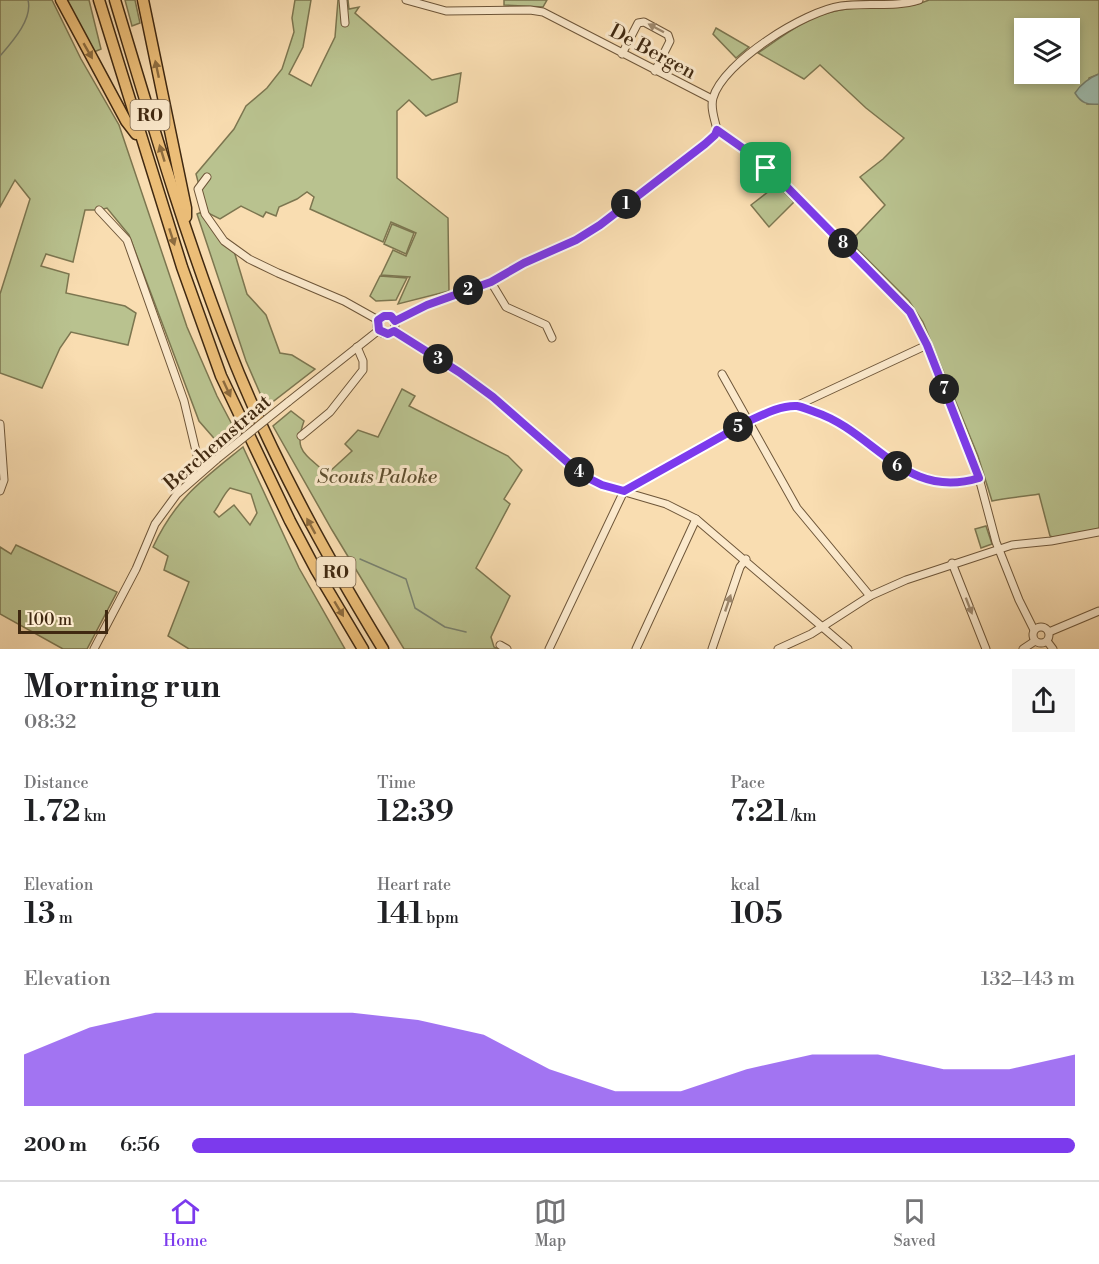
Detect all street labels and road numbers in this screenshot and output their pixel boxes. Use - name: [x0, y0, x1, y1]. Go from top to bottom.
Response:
- street label: De Bergen: [605, 19, 700, 86]
- road number: R0: [130, 100, 170, 130]
- street label: Berchemstraat: [158, 390, 277, 497]
- road number: R0: [316, 557, 356, 587]

